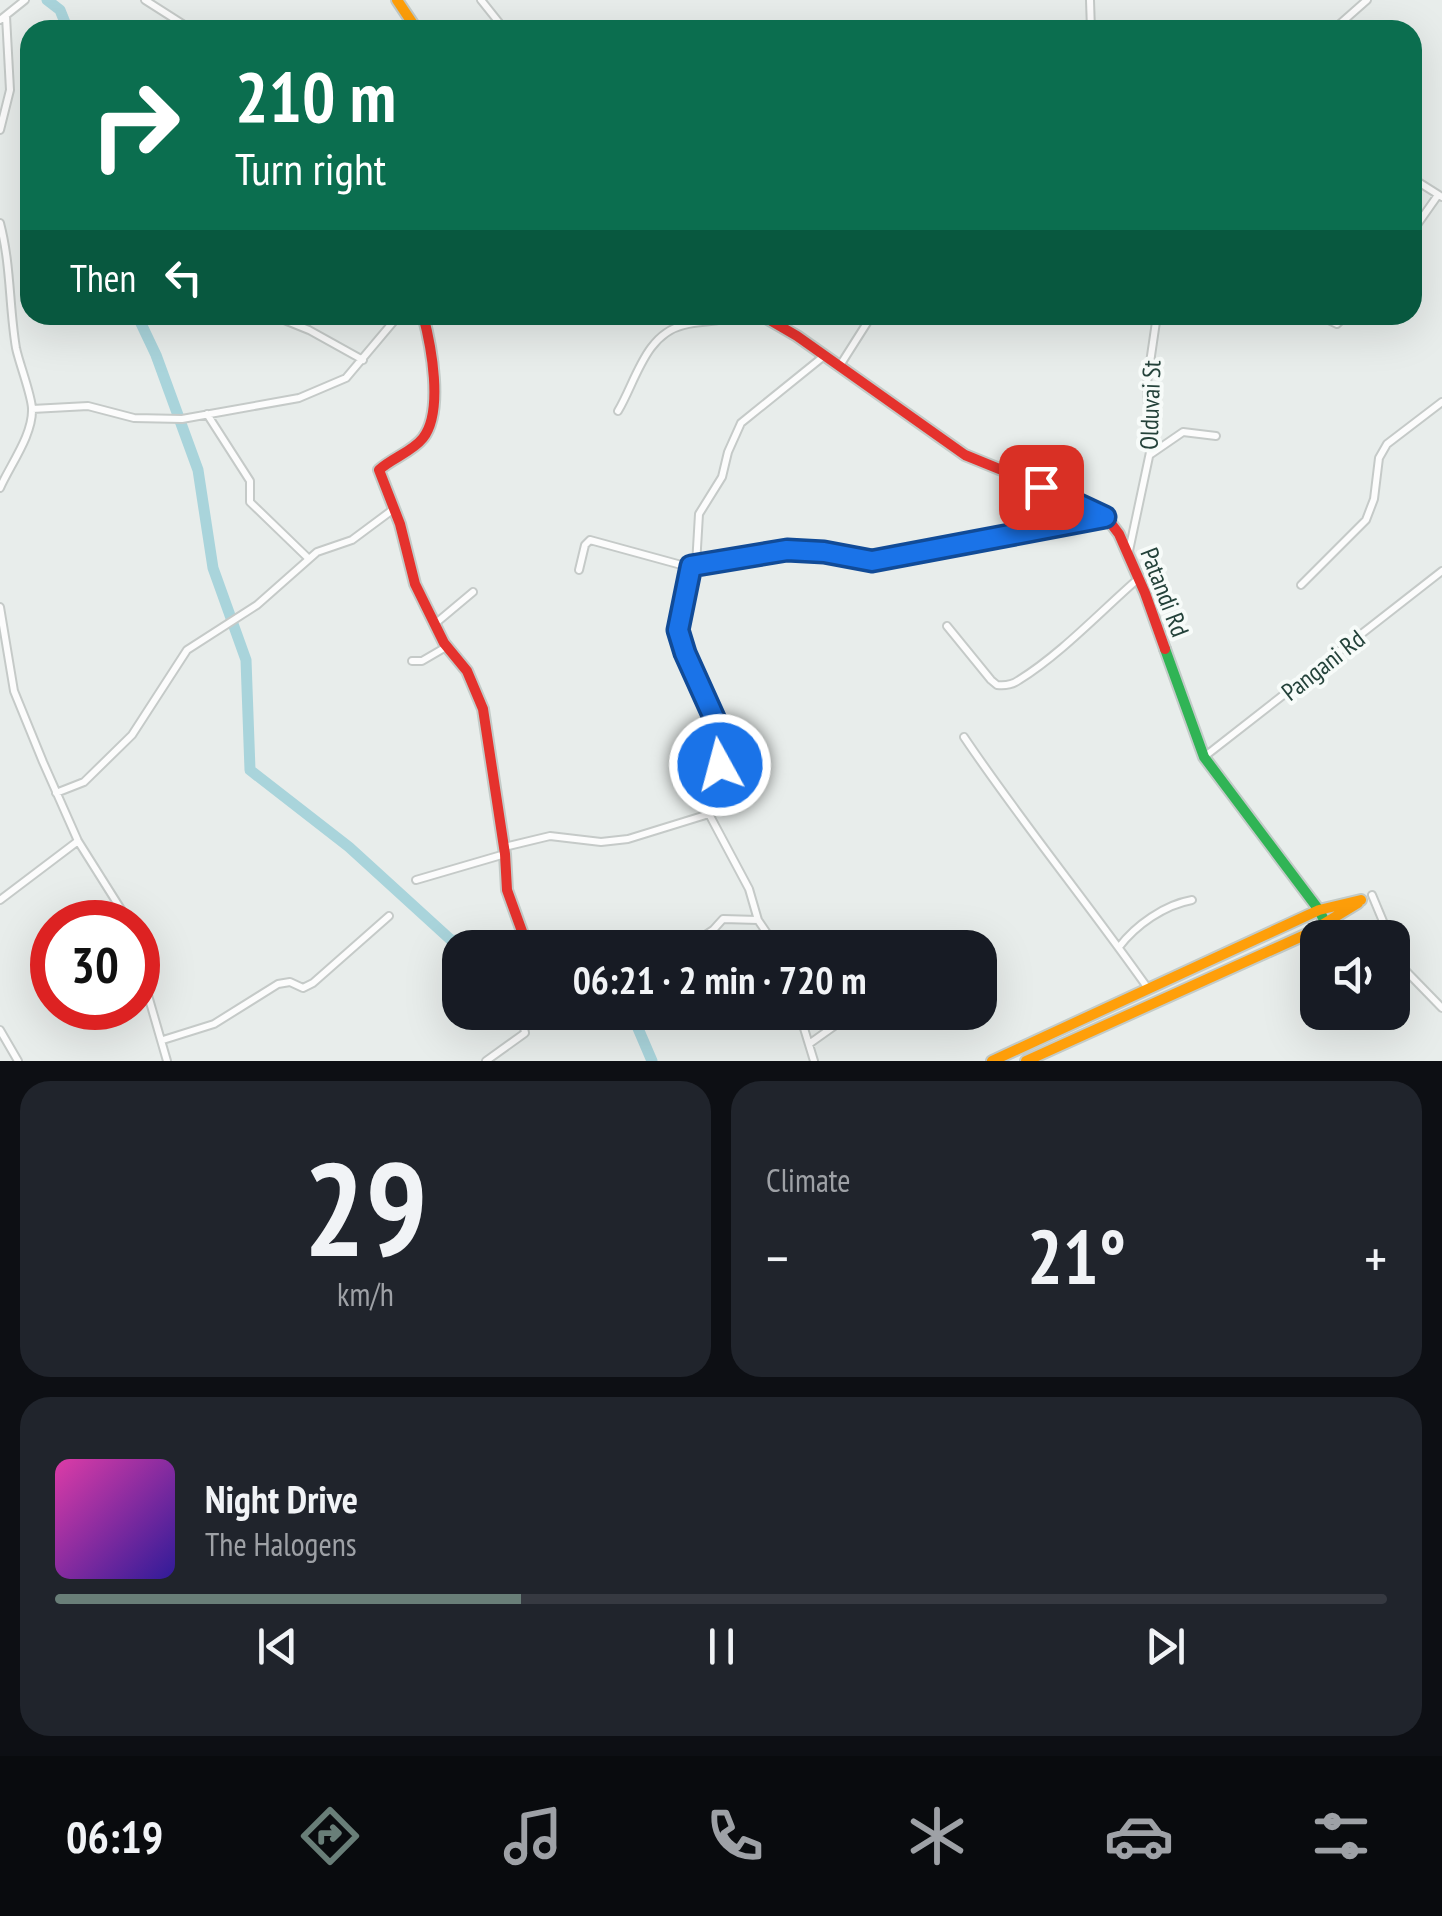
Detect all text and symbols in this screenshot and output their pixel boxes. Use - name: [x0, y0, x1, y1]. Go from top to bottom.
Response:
- text: 210 m: [235, 51, 396, 141]
- icon: right: [70, 60, 200, 190]
- text: Turn right: [235, 139, 386, 197]
- icon: left: [156, 250, 211, 305]
- text: Then: [70, 253, 136, 302]
- street label: Olduvai St: [1132, 360, 1168, 450]
- pin: [999, 445, 1084, 530]
- icon: arrive: [1014, 460, 1069, 515]
- street label: Patandi Rd: [1133, 543, 1197, 641]
- street label: Pangani Rd: [1275, 623, 1371, 707]
- position arrow: [668, 713, 772, 817]
- speed limit sign: 30: [30, 900, 160, 1030]
- map controls: [1300, 920, 1410, 1030]
- button: sound: [1300, 920, 1410, 1030]
- text: 06:21 · 2 min · 720 m: [573, 955, 866, 1004]
- text: 29: [303, 1124, 428, 1292]
- text: Climate: [766, 1159, 850, 1201]
- text: 21°: [1027, 1208, 1126, 1305]
- text: −: [766, 1222, 789, 1293]
- text: +: [1364, 1222, 1387, 1293]
- text: km/h: [337, 1273, 394, 1315]
- text: Night Drive: [205, 1474, 358, 1523]
- text: The Halogens: [205, 1523, 357, 1565]
- icon: previous: [250, 1619, 305, 1674]
- icon: pause: [694, 1619, 749, 1674]
- icon: next: [1138, 1619, 1193, 1674]
- icon: directions: [295, 1801, 365, 1871]
- icon: music: [498, 1801, 568, 1871]
- icon: phone: [700, 1801, 770, 1871]
- icon: climate: [902, 1801, 972, 1871]
- icon: car: [1104, 1801, 1174, 1871]
- icon: filters: [1306, 1801, 1376, 1871]
- text: 06:19: [66, 1807, 163, 1865]

